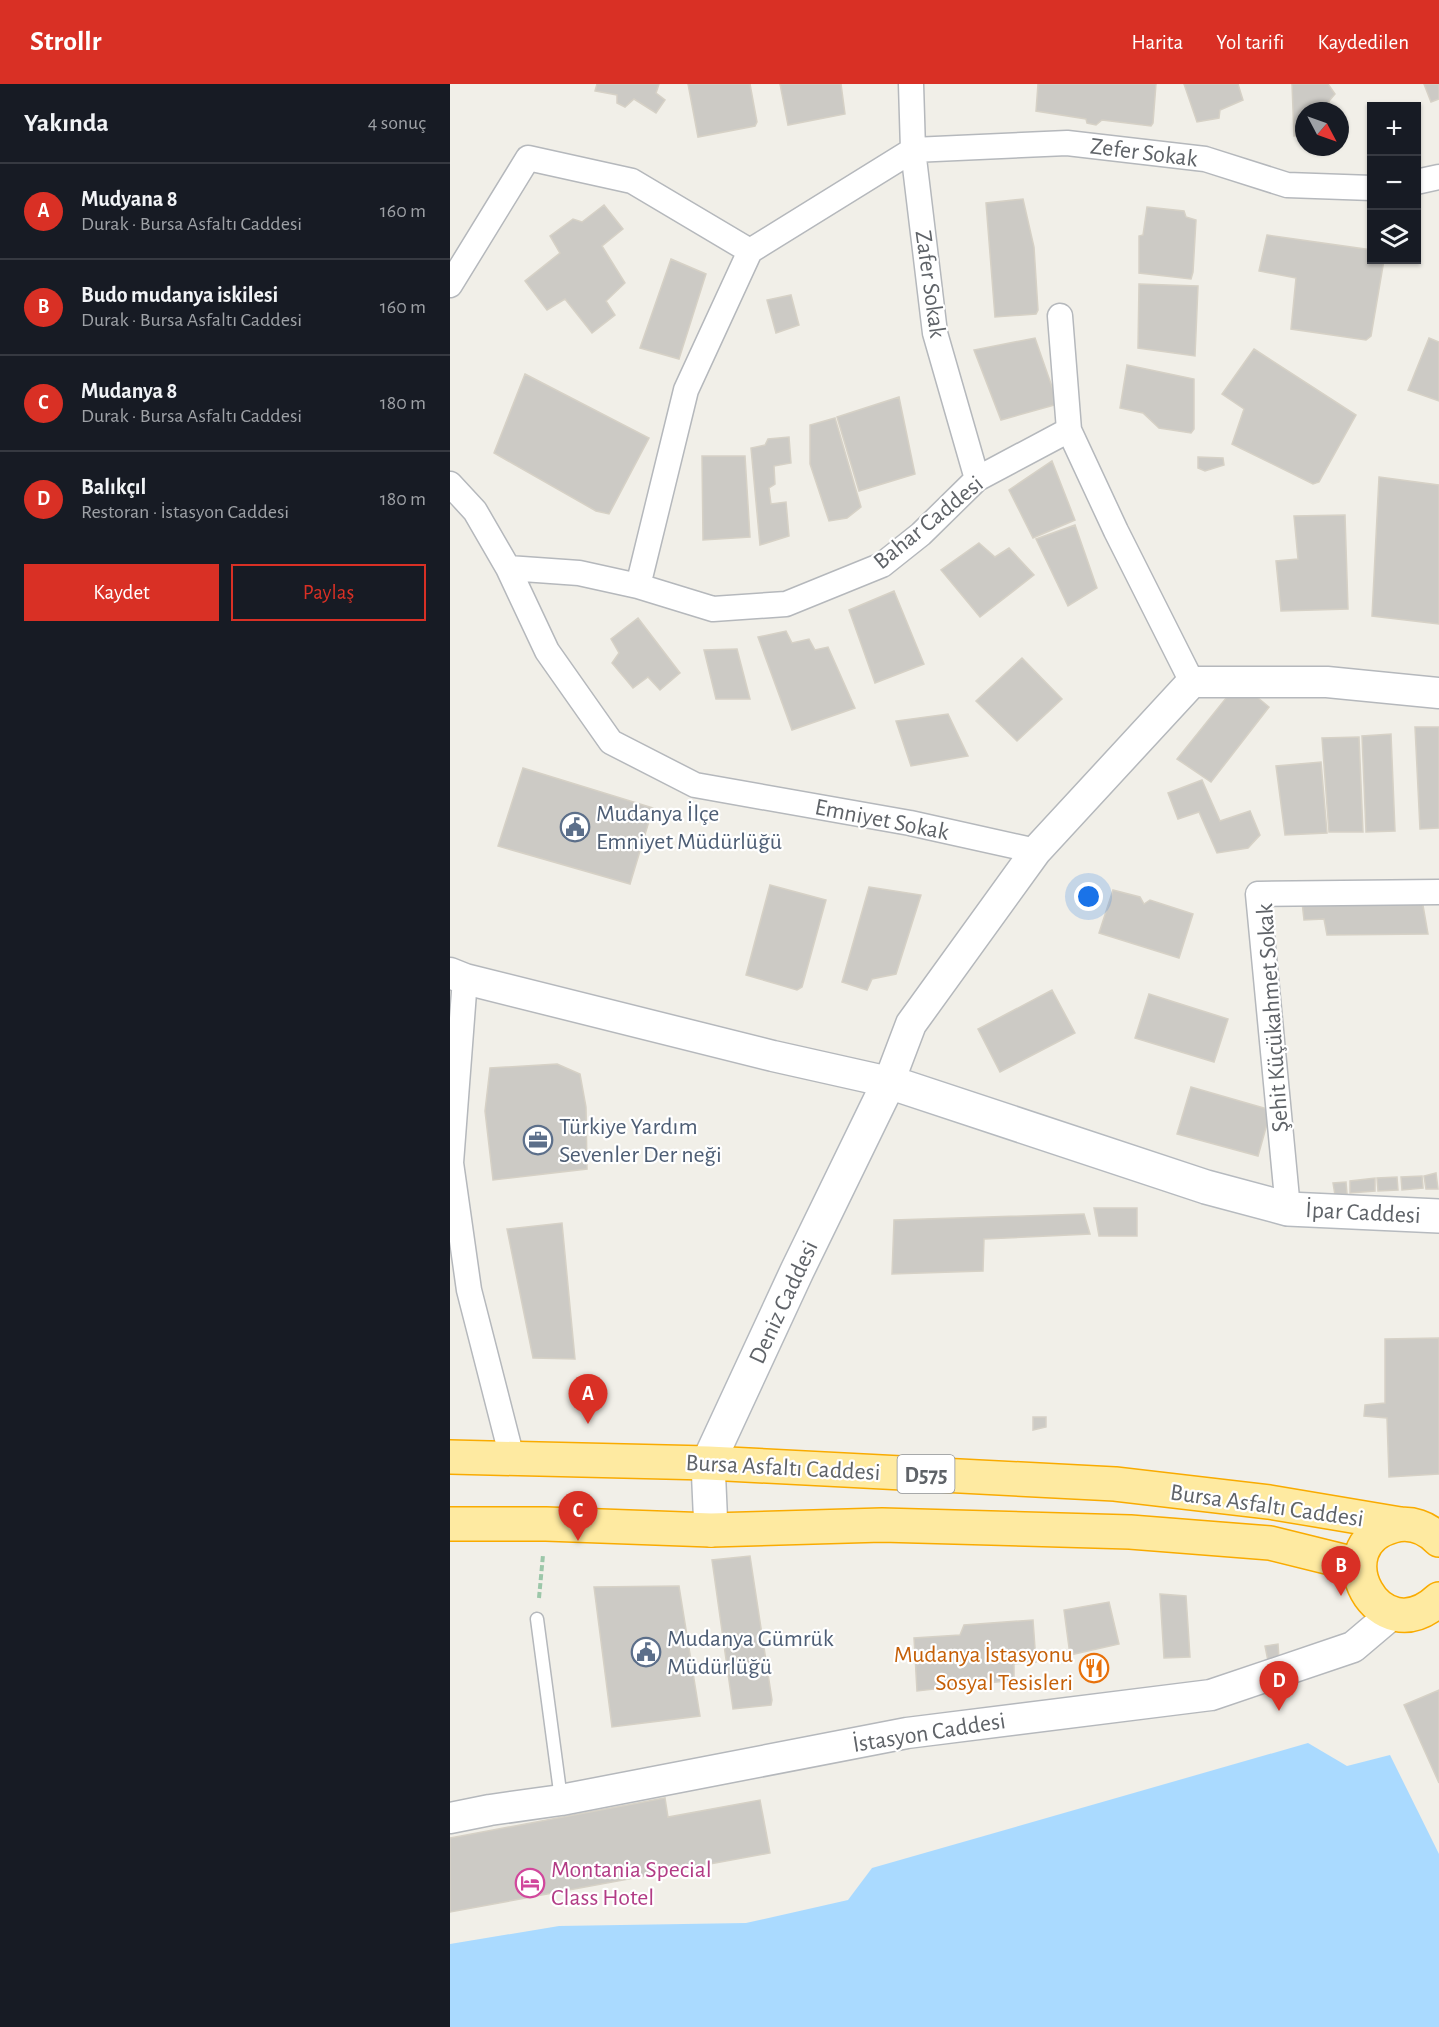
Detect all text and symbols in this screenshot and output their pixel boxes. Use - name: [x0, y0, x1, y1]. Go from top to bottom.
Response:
- text: Strollr: [30, 28, 101, 56]
- text: Harita: [1131, 32, 1183, 53]
- text: Yol tarifi: [1216, 32, 1284, 53]
- text: Kaydedilen: [1317, 32, 1409, 53]
- north arrow: [1295, 102, 1349, 156]
- map controls: [1367, 102, 1421, 264]
- button: +: [1367, 102, 1421, 156]
- text: Yakında: [24, 110, 109, 136]
- text: 4 sonuç: [368, 113, 426, 133]
- street label: Zefer Sokak: [1089, 135, 1199, 171]
- button: −: [1367, 156, 1421, 210]
- text: Mudyana 8: [81, 188, 178, 210]
- text: A: [38, 201, 50, 221]
- text: 160 m: [380, 201, 426, 221]
- button: layers: [1367, 210, 1421, 264]
- text: Durak · Bursa Asfaltı Caddesi: [81, 214, 302, 234]
- street label: Zafer Sokak: [911, 229, 949, 339]
- text: Budo mudanya iskilesi: [81, 284, 278, 306]
- text: B: [38, 297, 49, 317]
- text: 160 m: [380, 297, 426, 317]
- text: Durak · Bursa Asfaltı Caddesi: [81, 310, 302, 330]
- text: Mudanya 8: [81, 380, 177, 402]
- text: C: [38, 393, 49, 413]
- text: 180 m: [380, 393, 426, 413]
- text: Durak · Bursa Asfaltı Caddesi: [81, 406, 302, 426]
- street label: Bahar Caddesi: [869, 472, 988, 574]
- text: Balıkçıl: [81, 476, 146, 498]
- text: D: [37, 489, 50, 509]
- text: 180 m: [380, 489, 426, 509]
- text: Restoran · İstasyon Caddesi: [81, 502, 289, 522]
- button: Kaydet: [24, 564, 219, 621]
- button: Paylaş: [231, 564, 426, 621]
- street label: Emniyet Sokak: [813, 795, 951, 845]
- place label: Mudanya İlçe Emniyet Müdürlüğü: [596, 801, 782, 854]
- public building icon: Mudanya İlçe Emniyet Müdürlüğü: [559, 811, 591, 843]
- your location: [1074, 882, 1103, 911]
- street label: Şehit Küçükahmet Sokak: [1253, 903, 1293, 1133]
- place label: Türkiye Yardım Sevenler Der neği: [559, 1115, 722, 1167]
- office icon: Türkiye Yardım Sevenler Der neği: [522, 1124, 554, 1156]
- street label: İpar Caddesi: [1305, 1197, 1421, 1228]
- street label: Deniz Caddesi: [745, 1237, 823, 1368]
- pin: A: [568, 1374, 608, 1424]
- street label: Bursa Asfaltı Caddesi: [685, 1451, 881, 1485]
- road number: D575: [898, 1455, 954, 1493]
- street label: Bursa Asfaltı Caddesi: [1169, 1481, 1365, 1531]
- pin: C: [558, 1492, 598, 1541]
- pin: B: [1322, 1546, 1360, 1596]
- place label: Mudanya Gümrük Müdürlüğü: [667, 1627, 834, 1679]
- public building icon: Mudanya Gümrük Müdürlüğü: [630, 1636, 662, 1668]
- place label: Mudanya İstasyonu Sosyal Tesisleri: [894, 1642, 1073, 1695]
- restaurant icon: Mudanya İstasyonu Sosyal Tesisleri: [1078, 1652, 1110, 1684]
- pin: D: [1260, 1662, 1298, 1711]
- street label: İstasyon Caddesi: [851, 1708, 1007, 1757]
- place label: Montania Special Class Hotel: [551, 1858, 712, 1910]
- hotel icon: Montania Special Class Hotel: [514, 1867, 546, 1899]

